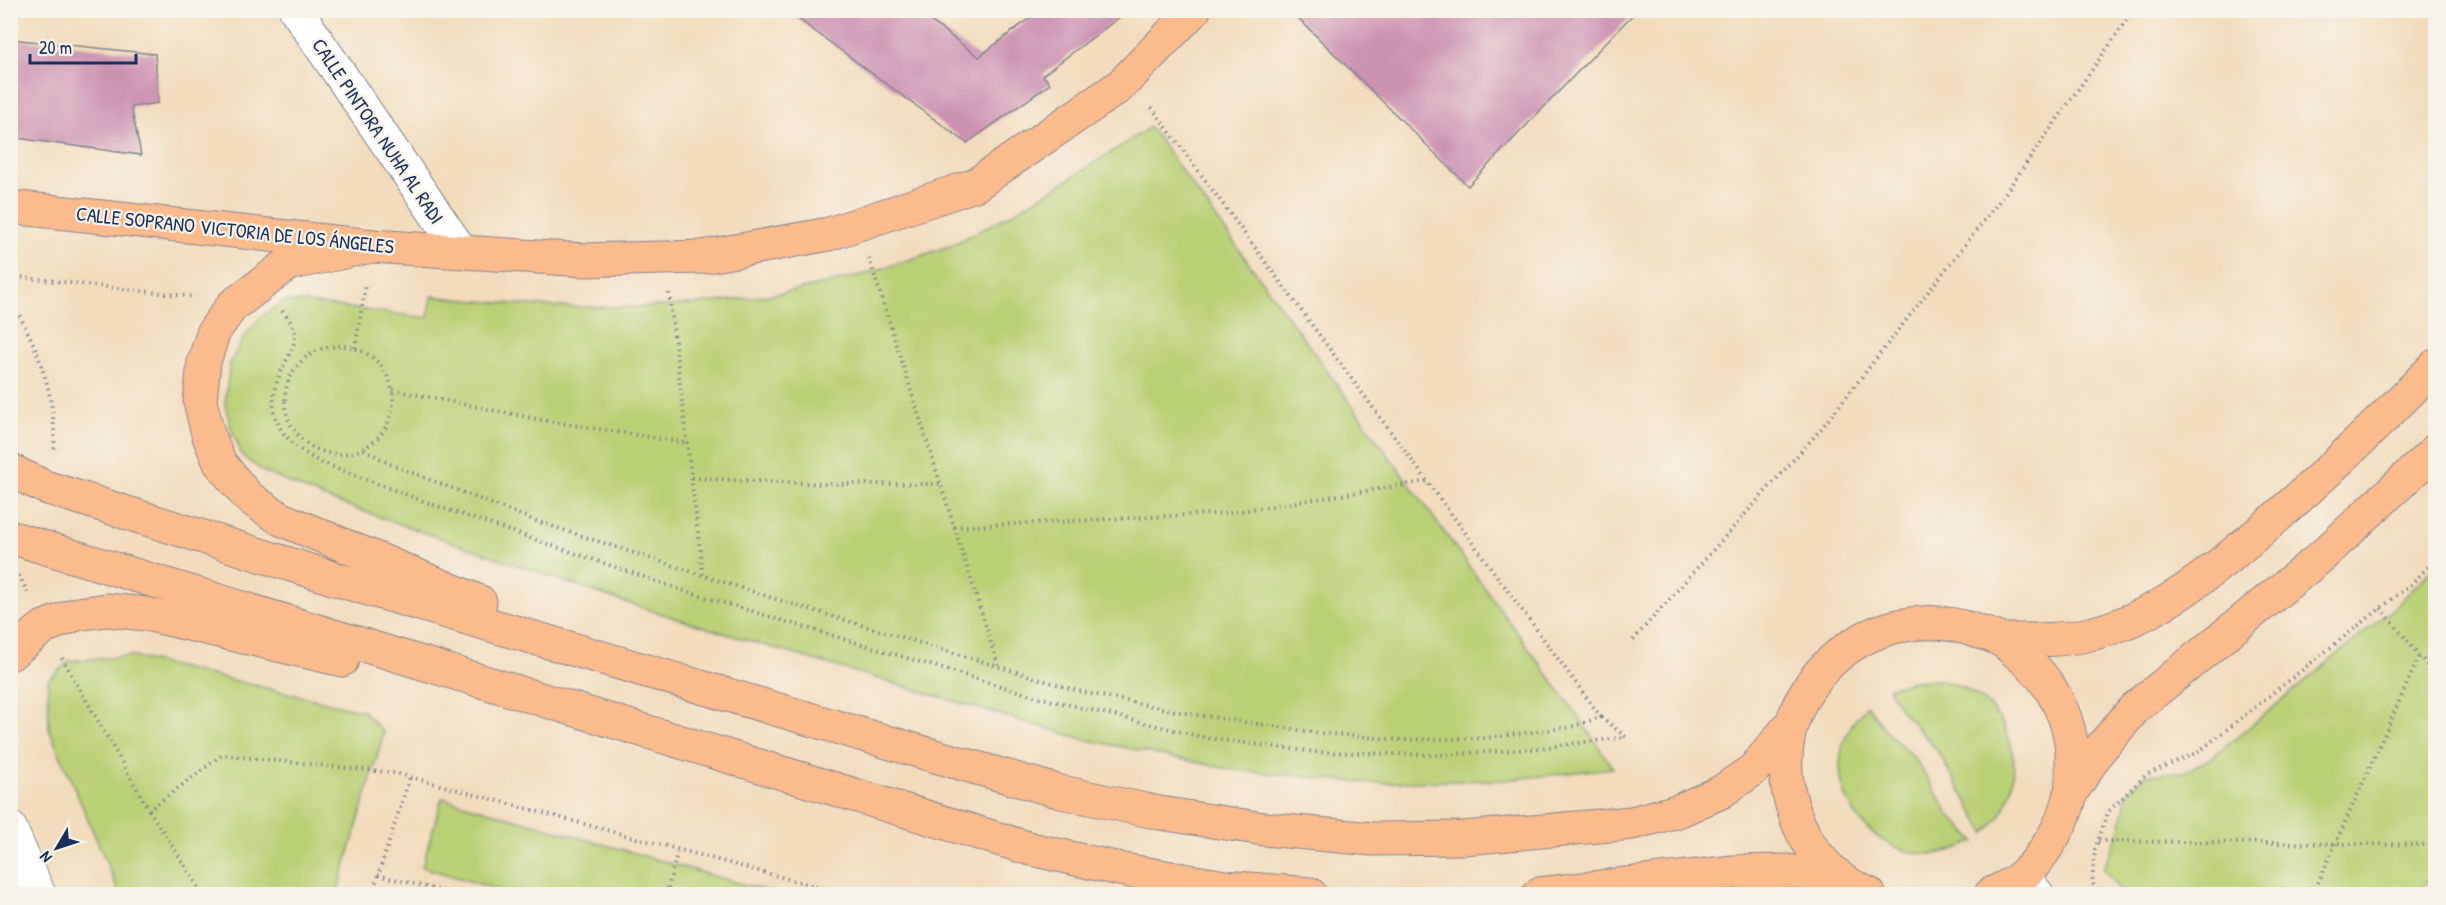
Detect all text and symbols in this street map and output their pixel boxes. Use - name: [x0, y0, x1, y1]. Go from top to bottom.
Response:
- scale bar: [30, 27, 136, 65]
- street label: CALLE PINTORA NUHA AL RADI: [306, 33, 451, 229]
- text: 20 m: [39, 35, 72, 60]
- street label: CALLE SOPRANO VICTORIA DE LOS ÁNGELES: [75, 199, 395, 260]
- north arrow: [27, 818, 87, 878]
- text: N: [34, 847, 57, 868]

